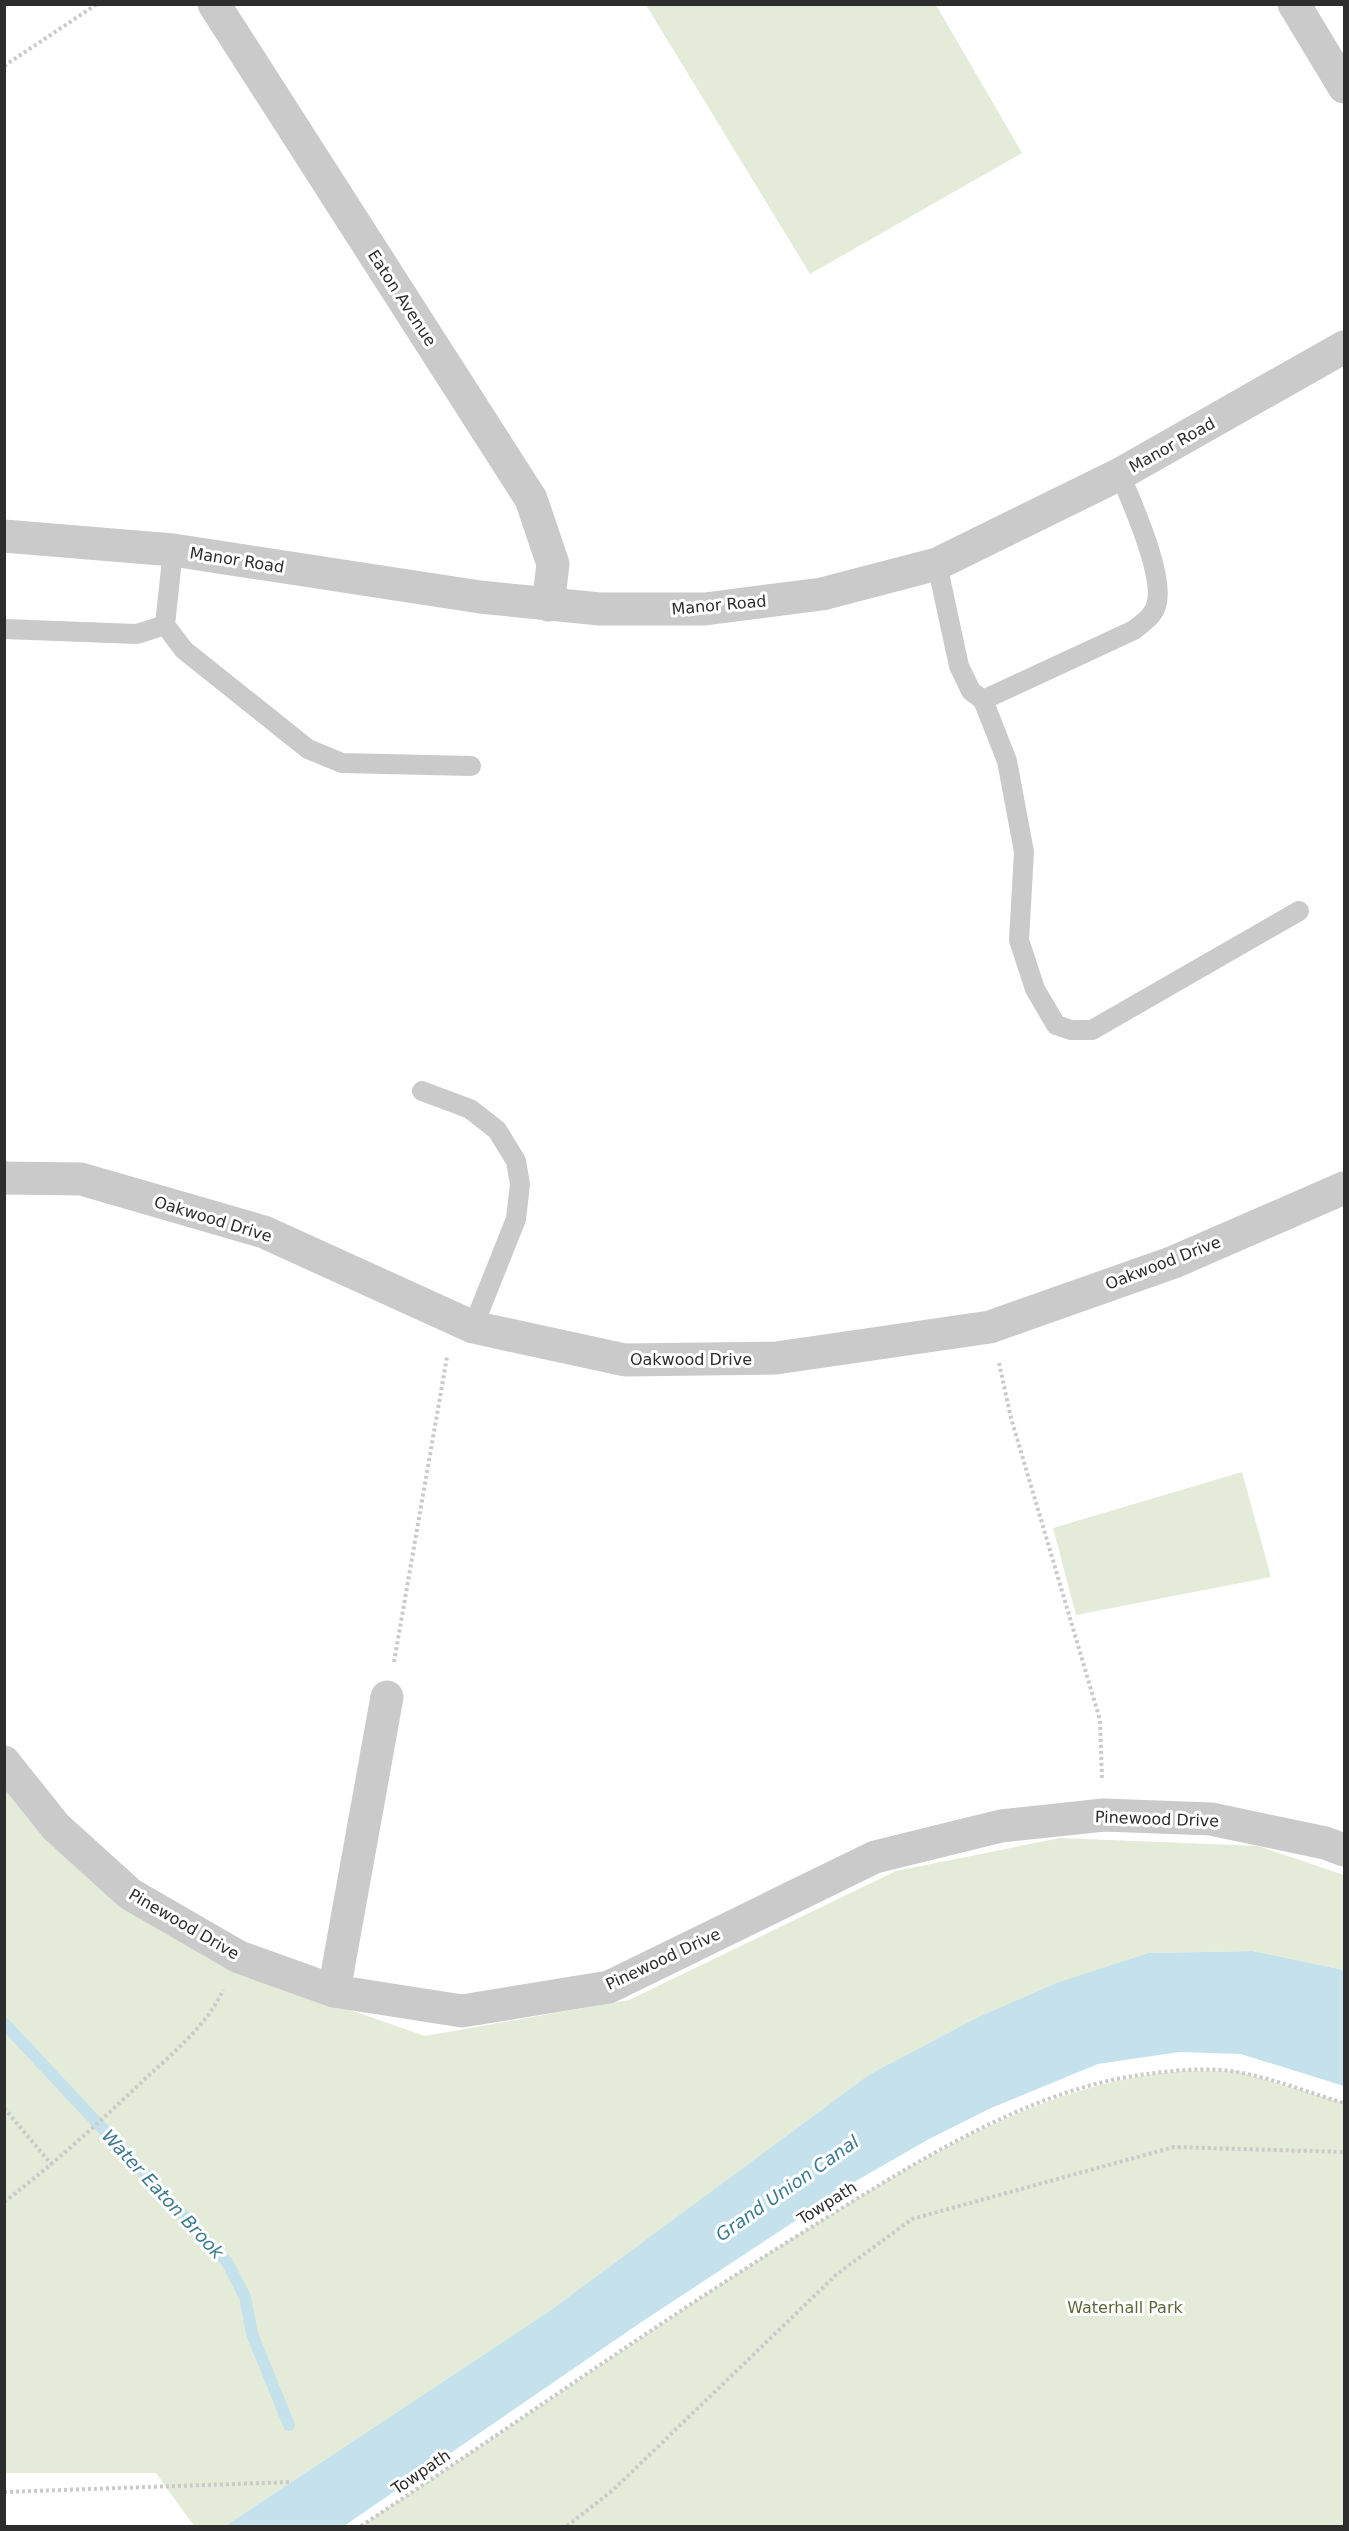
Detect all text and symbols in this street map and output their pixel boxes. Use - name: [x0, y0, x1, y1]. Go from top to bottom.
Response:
- street label: Eaton Avenue: [364, 246, 440, 350]
- street label: Manor Road: [1126, 414, 1218, 476]
- street label: Manor Road: [188, 543, 286, 577]
- street label: Manor Road: [671, 591, 767, 619]
- street label: Oakwood Drive: [152, 1192, 274, 1246]
- street label: Oakwood Drive: [1103, 1232, 1223, 1294]
- street label: Oakwood Drive: [630, 1350, 752, 1369]
- street label: Pinewood Drive: [1095, 1807, 1219, 1831]
- street label: Pinewood Drive: [125, 1885, 243, 1963]
- street label: Pinewood Drive: [603, 1924, 723, 1994]
- water label: Water Eaton Brook: [98, 2125, 229, 2264]
- water label: Grand Union Canal: [711, 2131, 863, 2245]
- street label: Towpath: [793, 2177, 860, 2229]
- park label: Waterhall Park: [1067, 2298, 1183, 2317]
- street label: Towpath: [387, 2446, 454, 2499]

